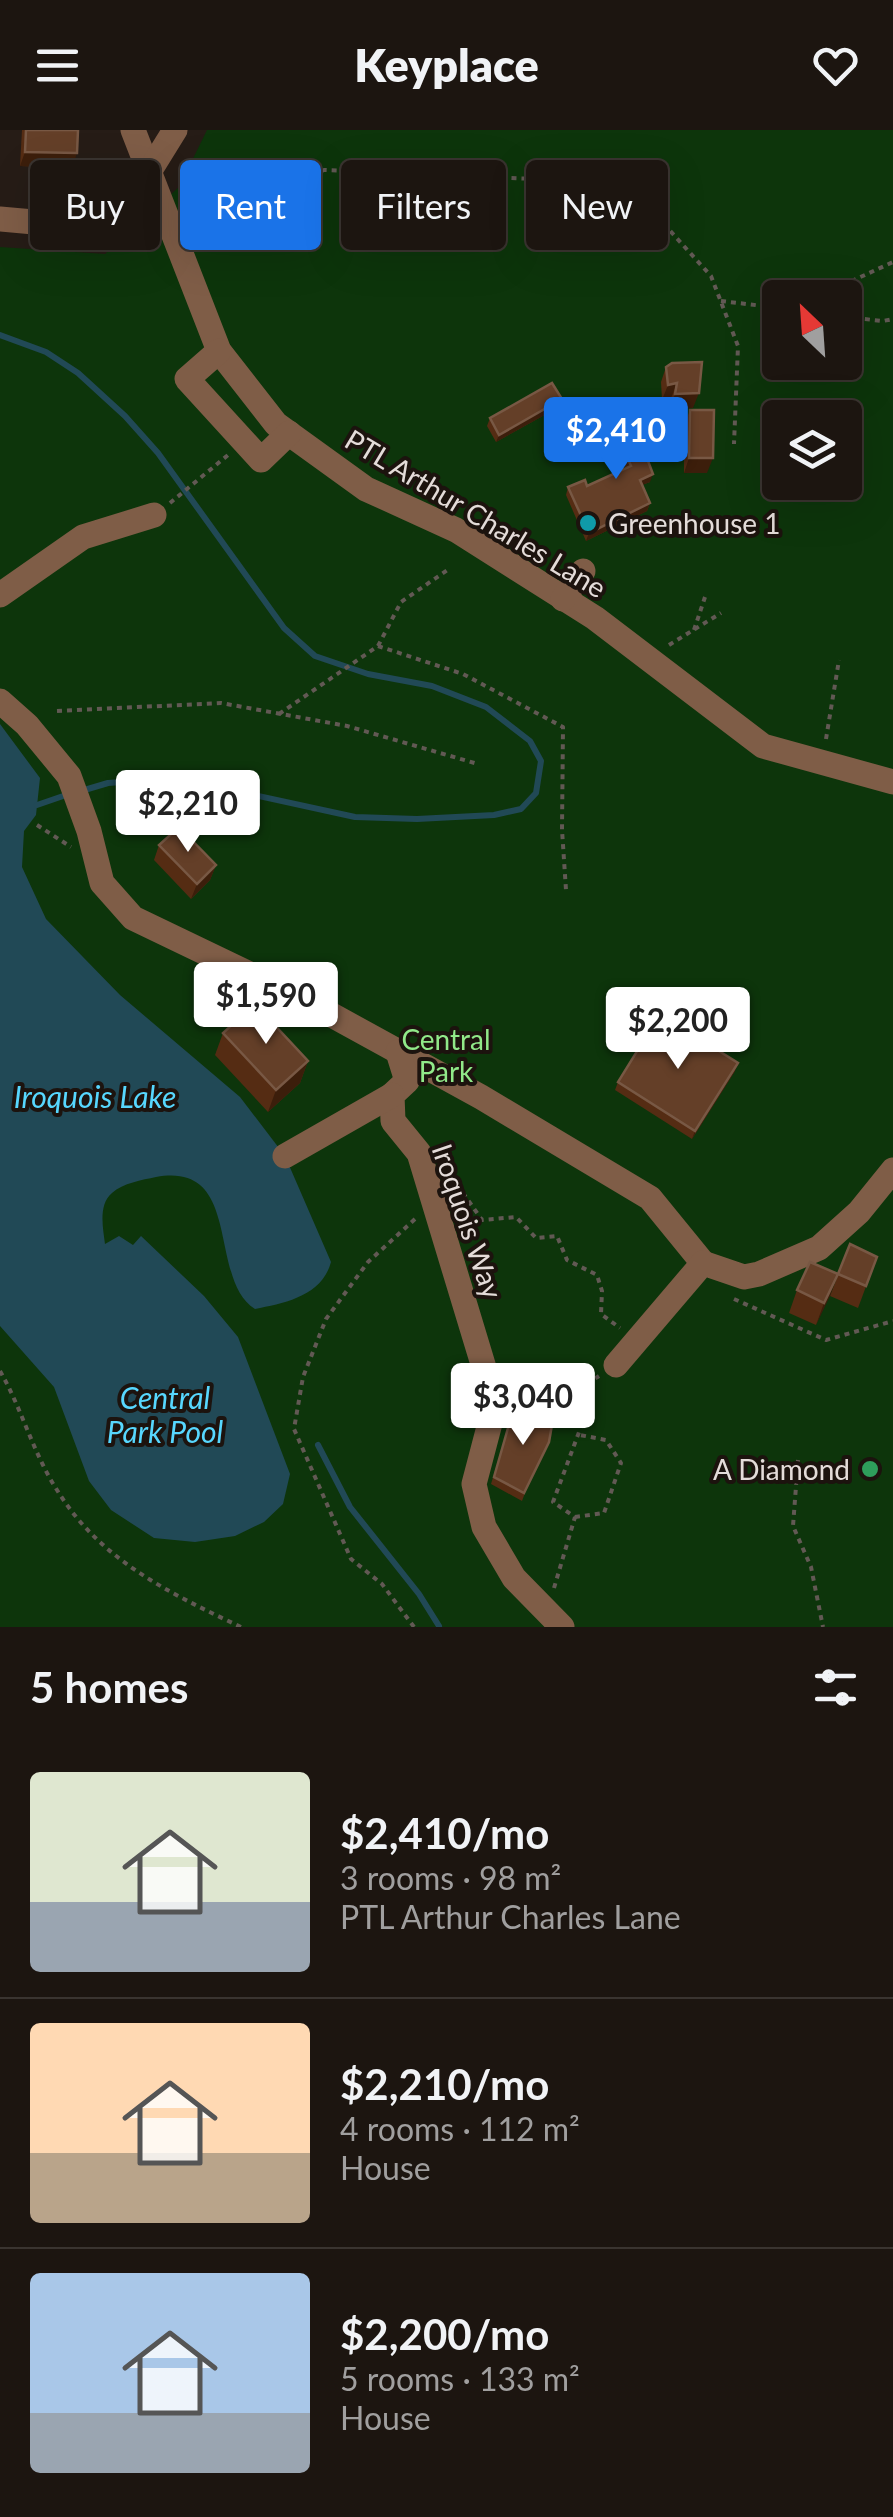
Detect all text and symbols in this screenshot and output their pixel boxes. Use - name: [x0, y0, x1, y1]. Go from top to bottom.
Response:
- icon: menu: [30, 38, 85, 93]
- text: Keyplace: [354, 38, 539, 92]
- icon: heart: [808, 38, 863, 93]
- chip: Buy: [30, 160, 160, 250]
- chip: Rent: [180, 160, 321, 250]
- chip: Filters: [341, 160, 506, 250]
- chip: New: [526, 160, 668, 250]
- north arrow: [762, 280, 862, 380]
- map controls: [762, 280, 862, 500]
- pin: $2,410: [535, 397, 697, 482]
- button: layers: [762, 400, 862, 500]
- text: $2,410: [566, 410, 666, 449]
- street label: PTL Arthur Charles Lane: [339, 422, 613, 604]
- place label: Greenhouse 1: [608, 506, 780, 540]
- marker: Greenhouse 1: [577, 512, 599, 534]
- pin: $2,210: [107, 770, 269, 855]
- text: $2,210: [138, 783, 238, 822]
- pin: $1,590: [185, 962, 347, 1047]
- text: $1,590: [216, 975, 316, 1014]
- pin: $2,200: [597, 987, 759, 1072]
- text: $2,200: [628, 1000, 728, 1039]
- park label: Central Park: [401, 1022, 491, 1088]
- water label: Iroquois Lake: [14, 1078, 176, 1114]
- street label: Iroquois Way: [426, 1139, 511, 1303]
- pin: $3,040: [442, 1363, 604, 1448]
- text: $3,040: [473, 1376, 573, 1415]
- water label: Central Park Pool: [107, 1379, 224, 1449]
- place label: A Diamond: [713, 1452, 850, 1486]
- marker: A Diamond: [859, 1458, 881, 1480]
- icon: filters: [808, 1660, 863, 1715]
- text: 5 homes: [30, 1662, 188, 1712]
- text: $2,410/mo: [340, 1808, 549, 1858]
- icon: home: [110, 1812, 230, 1932]
- text: 3 rooms · 98 m²: [340, 1858, 561, 1897]
- text: PTL Arthur Charles Lane: [340, 1897, 681, 1936]
- text: $2,210/mo: [340, 2059, 549, 2109]
- icon: home: [110, 2063, 230, 2183]
- text: 4 rooms · 112 m²: [340, 2109, 580, 2148]
- text: House: [340, 2148, 431, 2187]
- text: $2,200/mo: [340, 2309, 549, 2359]
- icon: home: [110, 2313, 230, 2433]
- text: 5 rooms · 133 m²: [340, 2359, 580, 2398]
- text: House: [340, 2398, 431, 2437]

